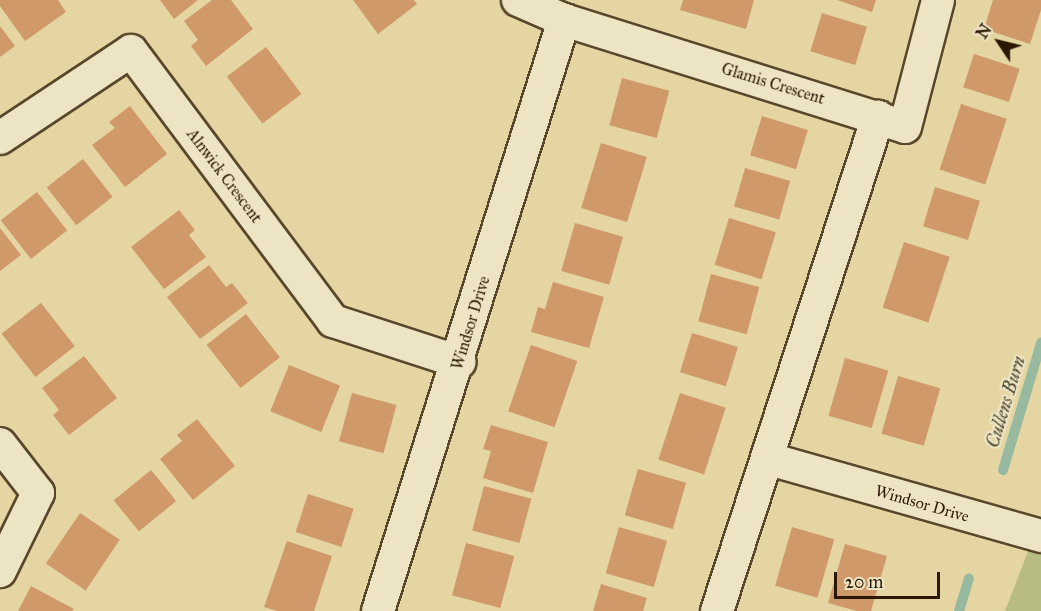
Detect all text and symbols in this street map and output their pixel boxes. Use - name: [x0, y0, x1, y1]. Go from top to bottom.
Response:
- north arrow: [969, 12, 1029, 72]
- text: N: [972, 20, 996, 42]
- street label: Glamis Crescent: [719, 59, 827, 109]
- street label: Alnwick Crescent: [182, 125, 266, 227]
- street label: Windsor Drive: [448, 274, 494, 372]
- water label: Cullens Burn: [982, 354, 1030, 450]
- street label: Windsor Drive: [873, 481, 971, 527]
- scale bar: [837, 560, 944, 598]
- text: 20 m: [845, 571, 883, 593]

